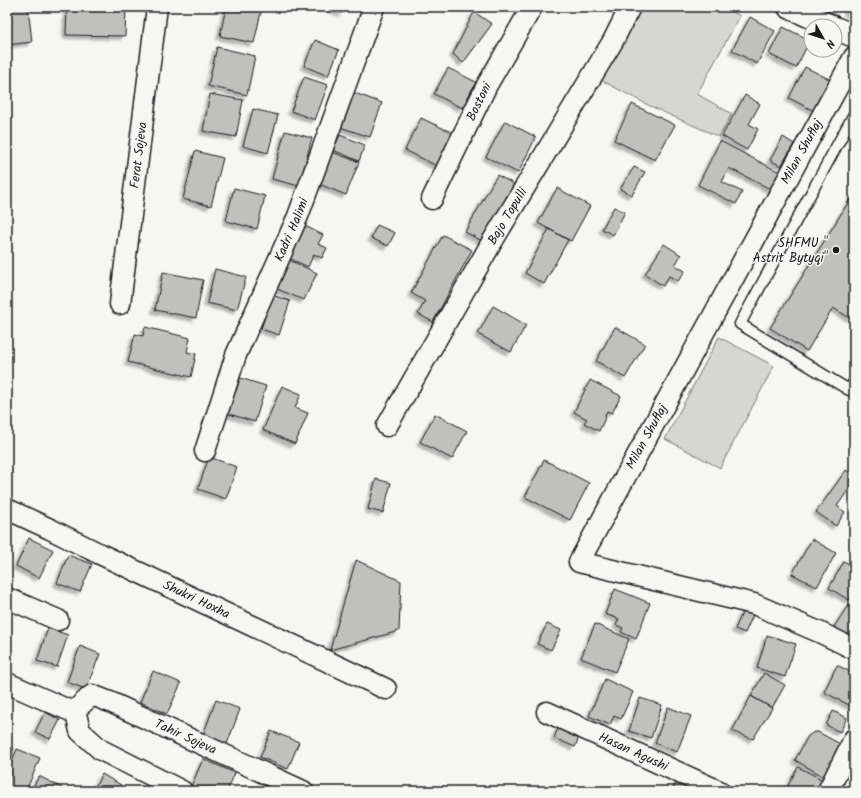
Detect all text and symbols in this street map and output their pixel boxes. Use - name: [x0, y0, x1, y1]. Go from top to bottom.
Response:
- north arrow: [803, 18, 843, 58]
- text: N: [821, 35, 839, 52]
- street label: Bostoni: [461, 77, 497, 125]
- street label: Milan Shuflaj: [776, 115, 829, 188]
- street label: Ferat Sojeva: [124, 121, 153, 190]
- street label: Bajo Topulli: [482, 183, 533, 249]
- street label: Kadri Halimi: [269, 194, 315, 265]
- place label: SHFMU " Astrit Bytyqi": [753, 233, 829, 269]
- marker: SHFMU " Astrit Bytyqi": [831, 245, 841, 255]
- street label: Milan Shuflaj: [621, 400, 674, 473]
- street label: Shukri Hoxha: [159, 575, 234, 624]
- street label: Tahir Sojeva: [151, 713, 220, 760]
- street label: Hasan Agushi: [595, 727, 672, 777]

